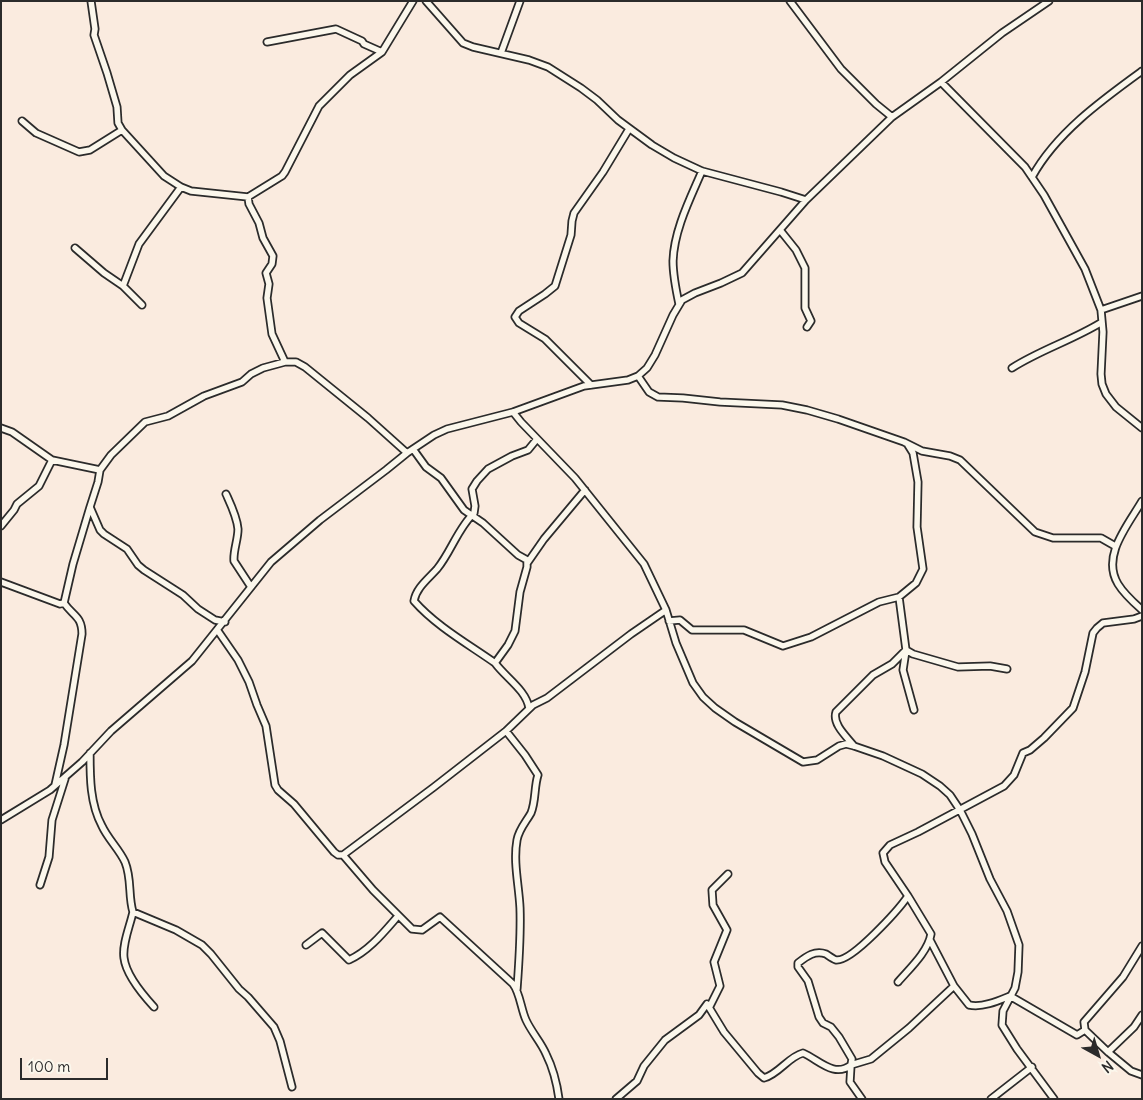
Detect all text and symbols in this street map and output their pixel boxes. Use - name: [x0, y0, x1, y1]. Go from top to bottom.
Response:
- north arrow: [1073, 1030, 1123, 1080]
- scale bar: [22, 1048, 110, 1080]
- text: 100 m: [28, 1057, 70, 1076]
- text: N: [1098, 1057, 1117, 1077]

